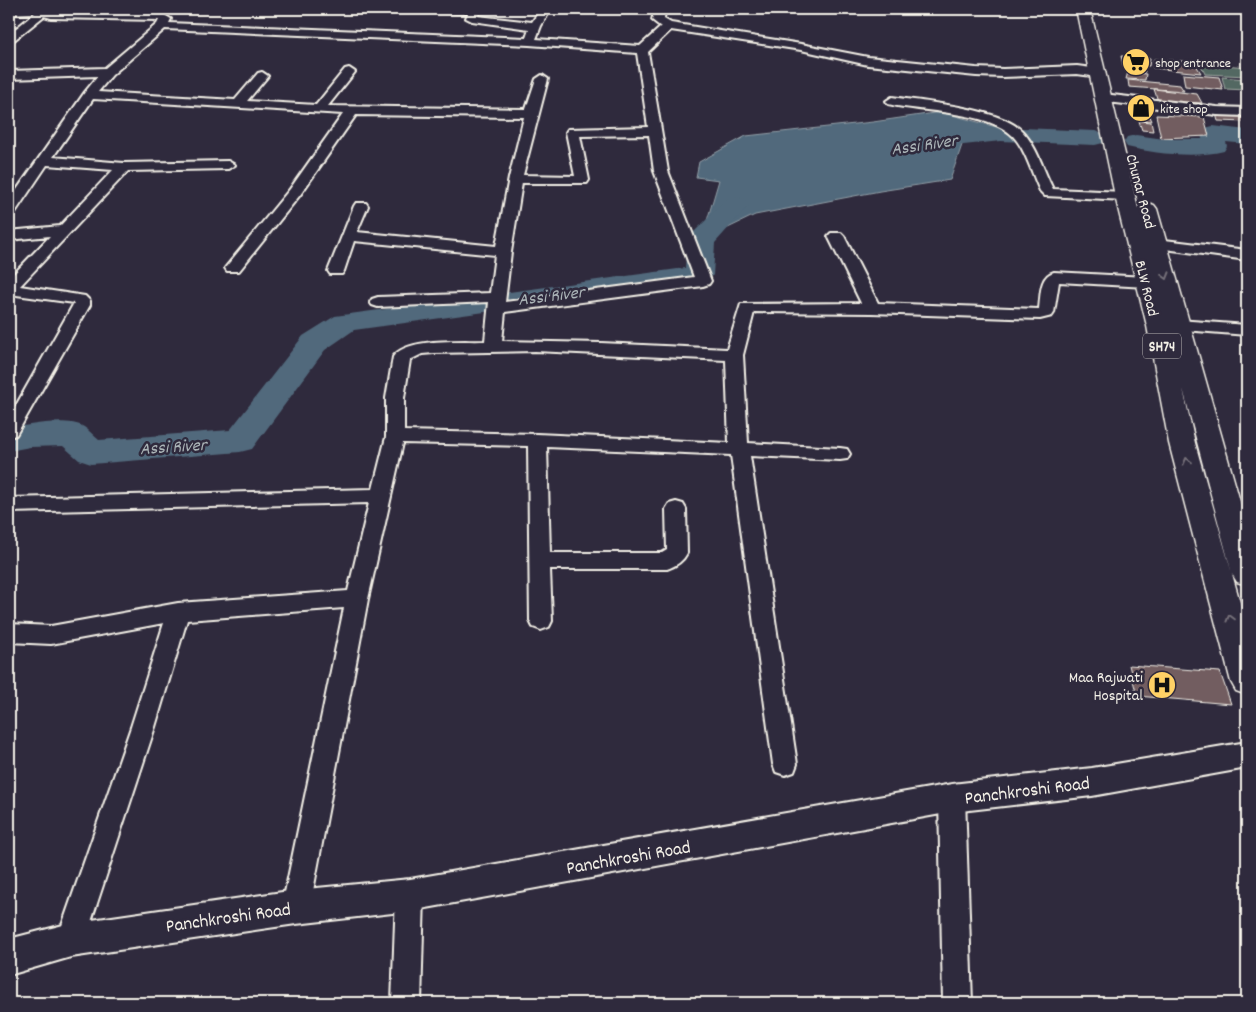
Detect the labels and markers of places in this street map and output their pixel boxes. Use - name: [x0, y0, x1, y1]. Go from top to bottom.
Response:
- supermarket icon: shop entrance: [1121, 47, 1151, 77]
- place label: shop entrance: [1155, 54, 1231, 74]
- shop icon: kite shop: [1126, 93, 1156, 123]
- place label: kite shop: [1160, 100, 1208, 120]
- place label: Maa Rajwati Hospital: [1069, 667, 1143, 708]
- hospital icon: Maa Rajwati Hospital: [1147, 670, 1177, 700]

